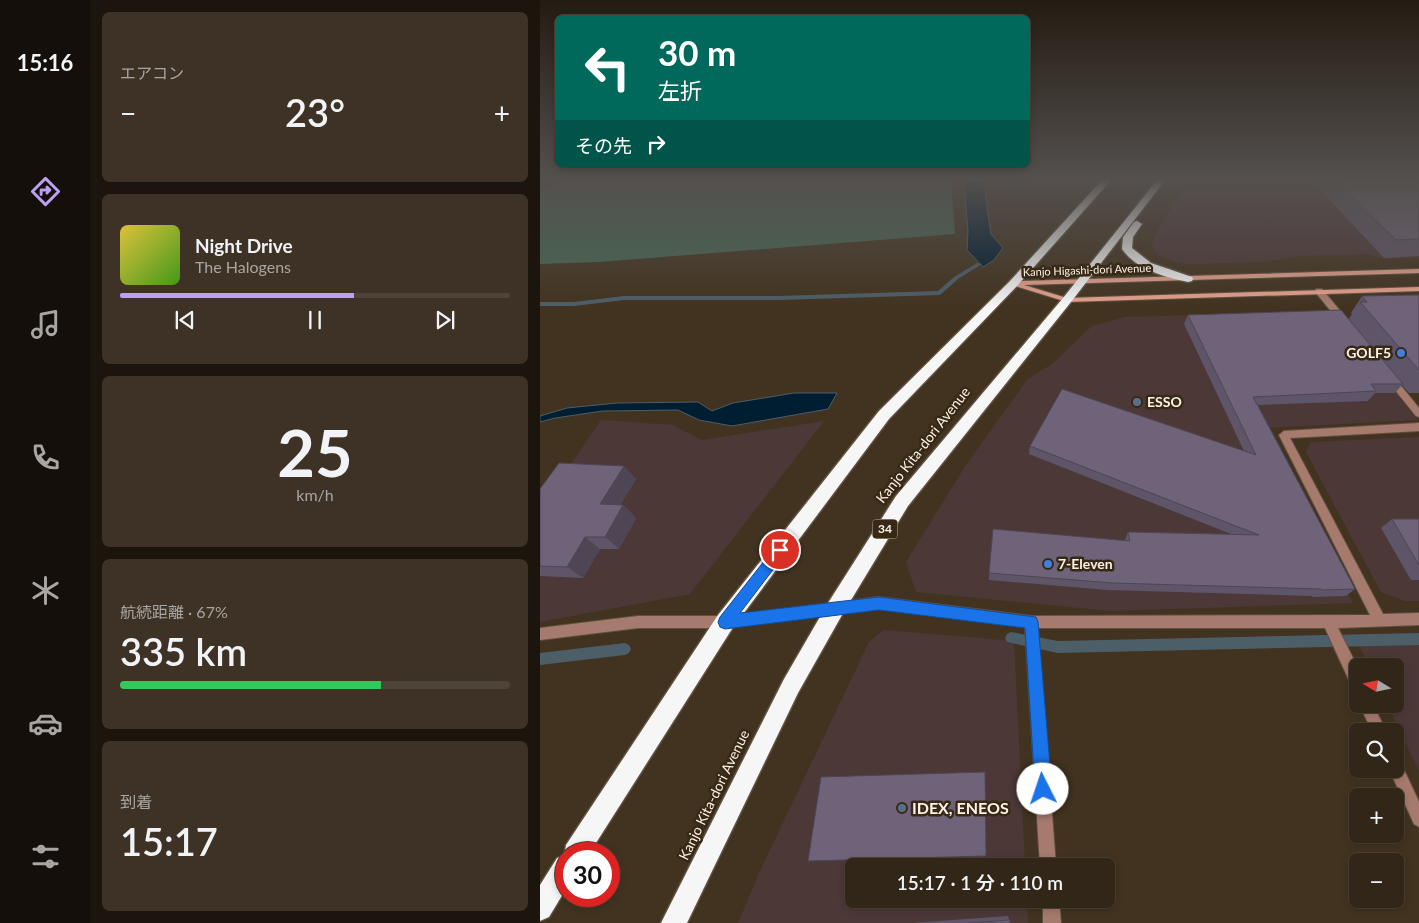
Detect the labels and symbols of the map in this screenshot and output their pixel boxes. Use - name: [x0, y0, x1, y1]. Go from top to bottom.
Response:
- street label: Kanjo Higashi-dori Avenue: [1023, 261, 1151, 278]
- place label: GOLF5: [1346, 344, 1391, 361]
- marker: GOLF5: [1395, 347, 1407, 359]
- street label: Kanjo Kita-dori Avenue: [872, 383, 973, 506]
- place label: ESSO: [1147, 393, 1182, 410]
- marker: ESSO: [1131, 396, 1143, 408]
- road number: 34: [872, 520, 898, 538]
- pin: [759, 529, 801, 571]
- place label: 7-Eleven: [1058, 555, 1113, 572]
- marker: 7-Eleven: [1042, 558, 1054, 570]
- north arrow: [1349, 658, 1404, 712]
- street label: Kanjo Kita-dori Avenue: [675, 727, 752, 863]
- position arrow: [1016, 762, 1068, 814]
- place label: IDEX, ENEOS: [912, 798, 1009, 817]
- marker: IDEX, ENEOS: [896, 802, 908, 814]
- speed limit sign: 30: [555, 842, 620, 907]

